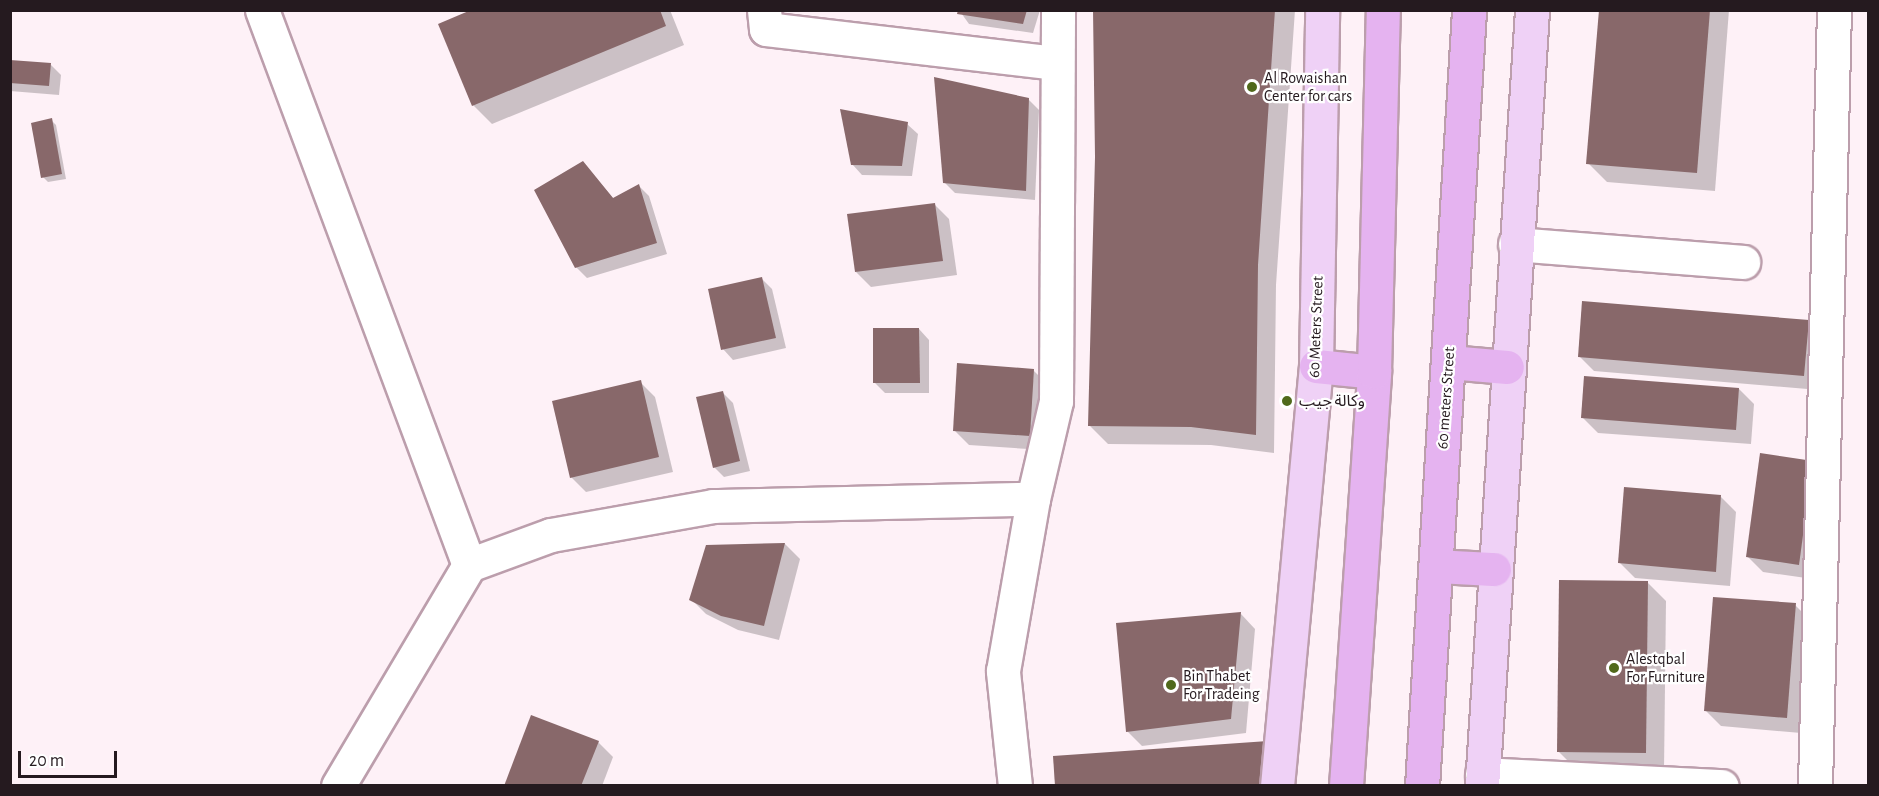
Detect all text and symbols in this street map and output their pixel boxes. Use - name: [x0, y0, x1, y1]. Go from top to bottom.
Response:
- place label: Al Rowaishan Center for cars: [1264, 68, 1352, 106]
- marker: Al Rowaishan Center for cars: [1245, 80, 1259, 94]
- street label: 60 Meters Street: [1305, 276, 1327, 378]
- street label: 60 meters Street: [1433, 346, 1459, 450]
- place label: وكالة جيب: [1299, 391, 1365, 411]
- marker: وكالة جيب: [1280, 394, 1294, 408]
- place label: Alestqbal For Furniture: [1626, 649, 1705, 687]
- marker: Alestqbal For Furniture: [1607, 661, 1621, 675]
- place label: Bin Thabet For Tradeing: [1183, 666, 1260, 704]
- marker: Bin Thabet For Tradeing: [1164, 678, 1178, 692]
- scale bar: [21, 739, 120, 777]
- text: 20 m: [29, 752, 64, 770]

